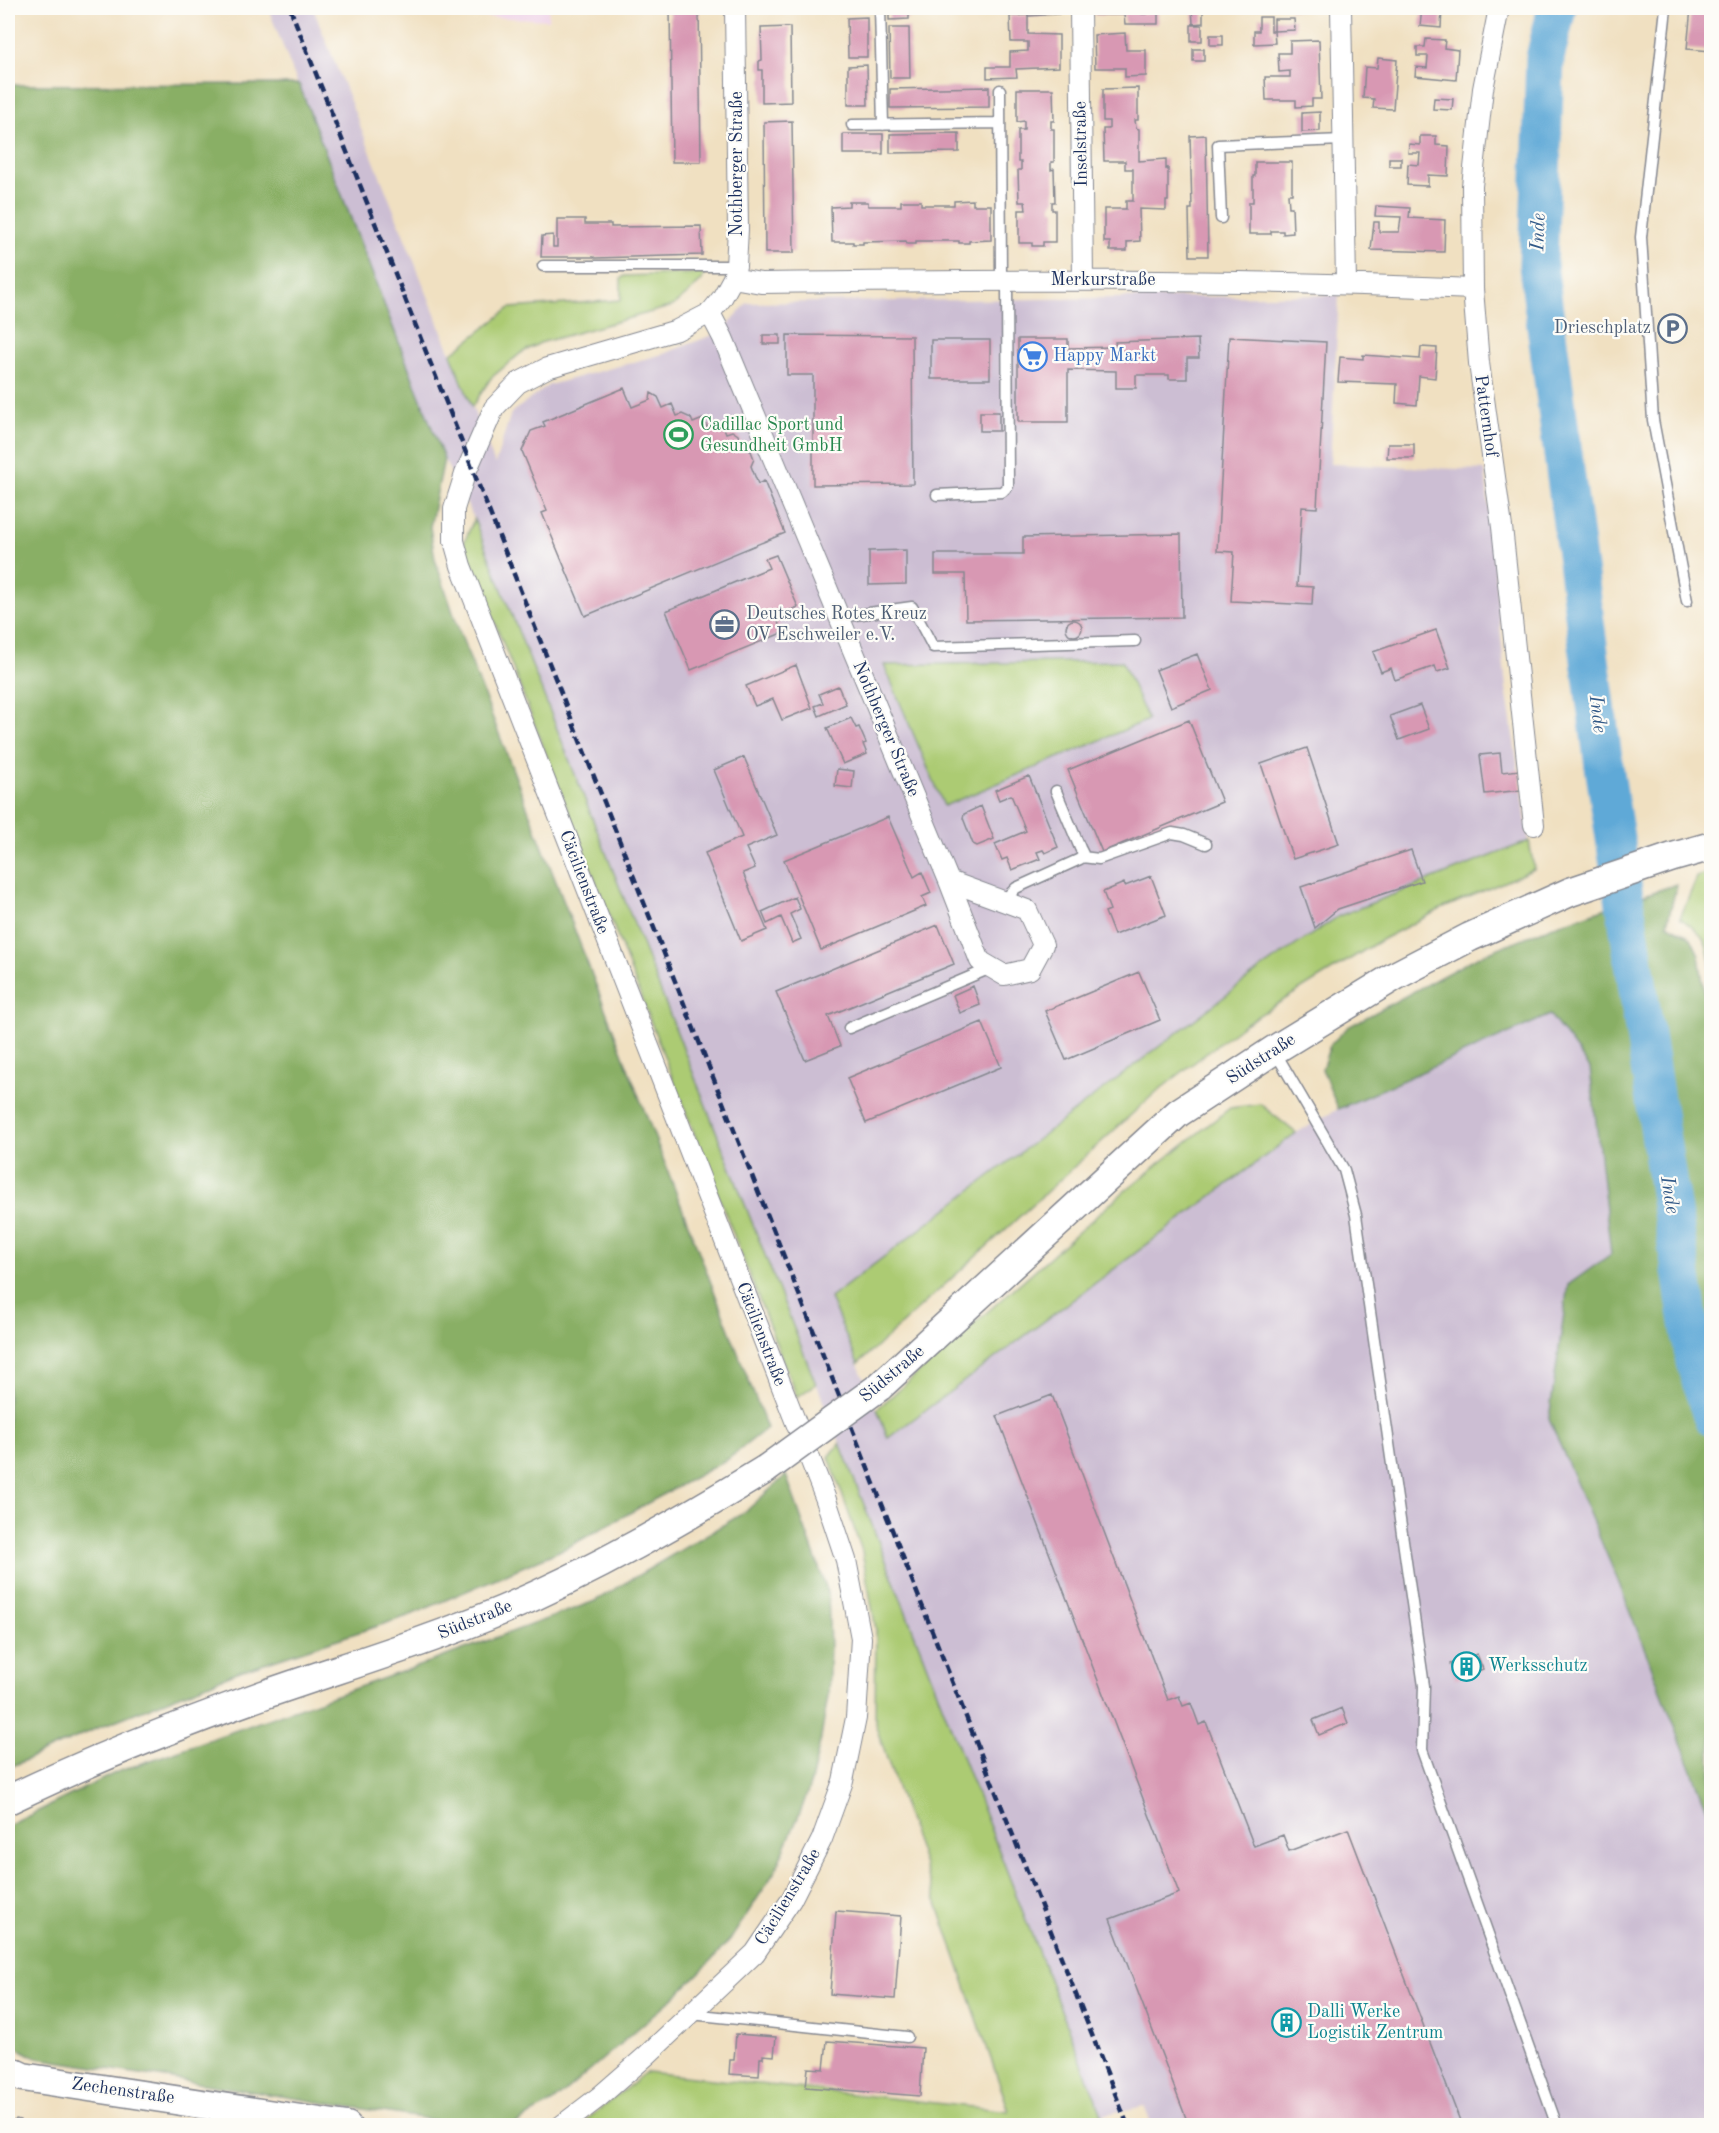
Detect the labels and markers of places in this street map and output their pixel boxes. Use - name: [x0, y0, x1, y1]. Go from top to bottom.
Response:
- parking icon: Drieschplatz: [1656, 312, 1688, 344]
- place label: Drieschplatz: [1554, 319, 1651, 337]
- supermarket icon: Happy Markt: [1016, 340, 1048, 372]
- place label: Happy Markt: [1053, 347, 1156, 365]
- place label: Cadillac Sport und Gesundheit GmbH: [700, 416, 844, 455]
- sports icon: Cadillac Sport und Gesundheit GmbH: [663, 419, 695, 451]
- place label: Deutsches Rotes Kreuz OV Eschweiler e.V.: [746, 605, 927, 644]
- office icon: Deutsches Rotes Kreuz OV Eschweiler e.V.: [709, 608, 741, 640]
- building icon: Werksschutz: [1451, 1650, 1483, 1682]
- place label: Werksschutz: [1488, 1657, 1588, 1675]
- place label: Dalli Werke Logistik Zentrum: [1307, 2003, 1443, 2042]
- building icon: Dalli Werke Logistik Zentrum: [1270, 2006, 1302, 2038]

